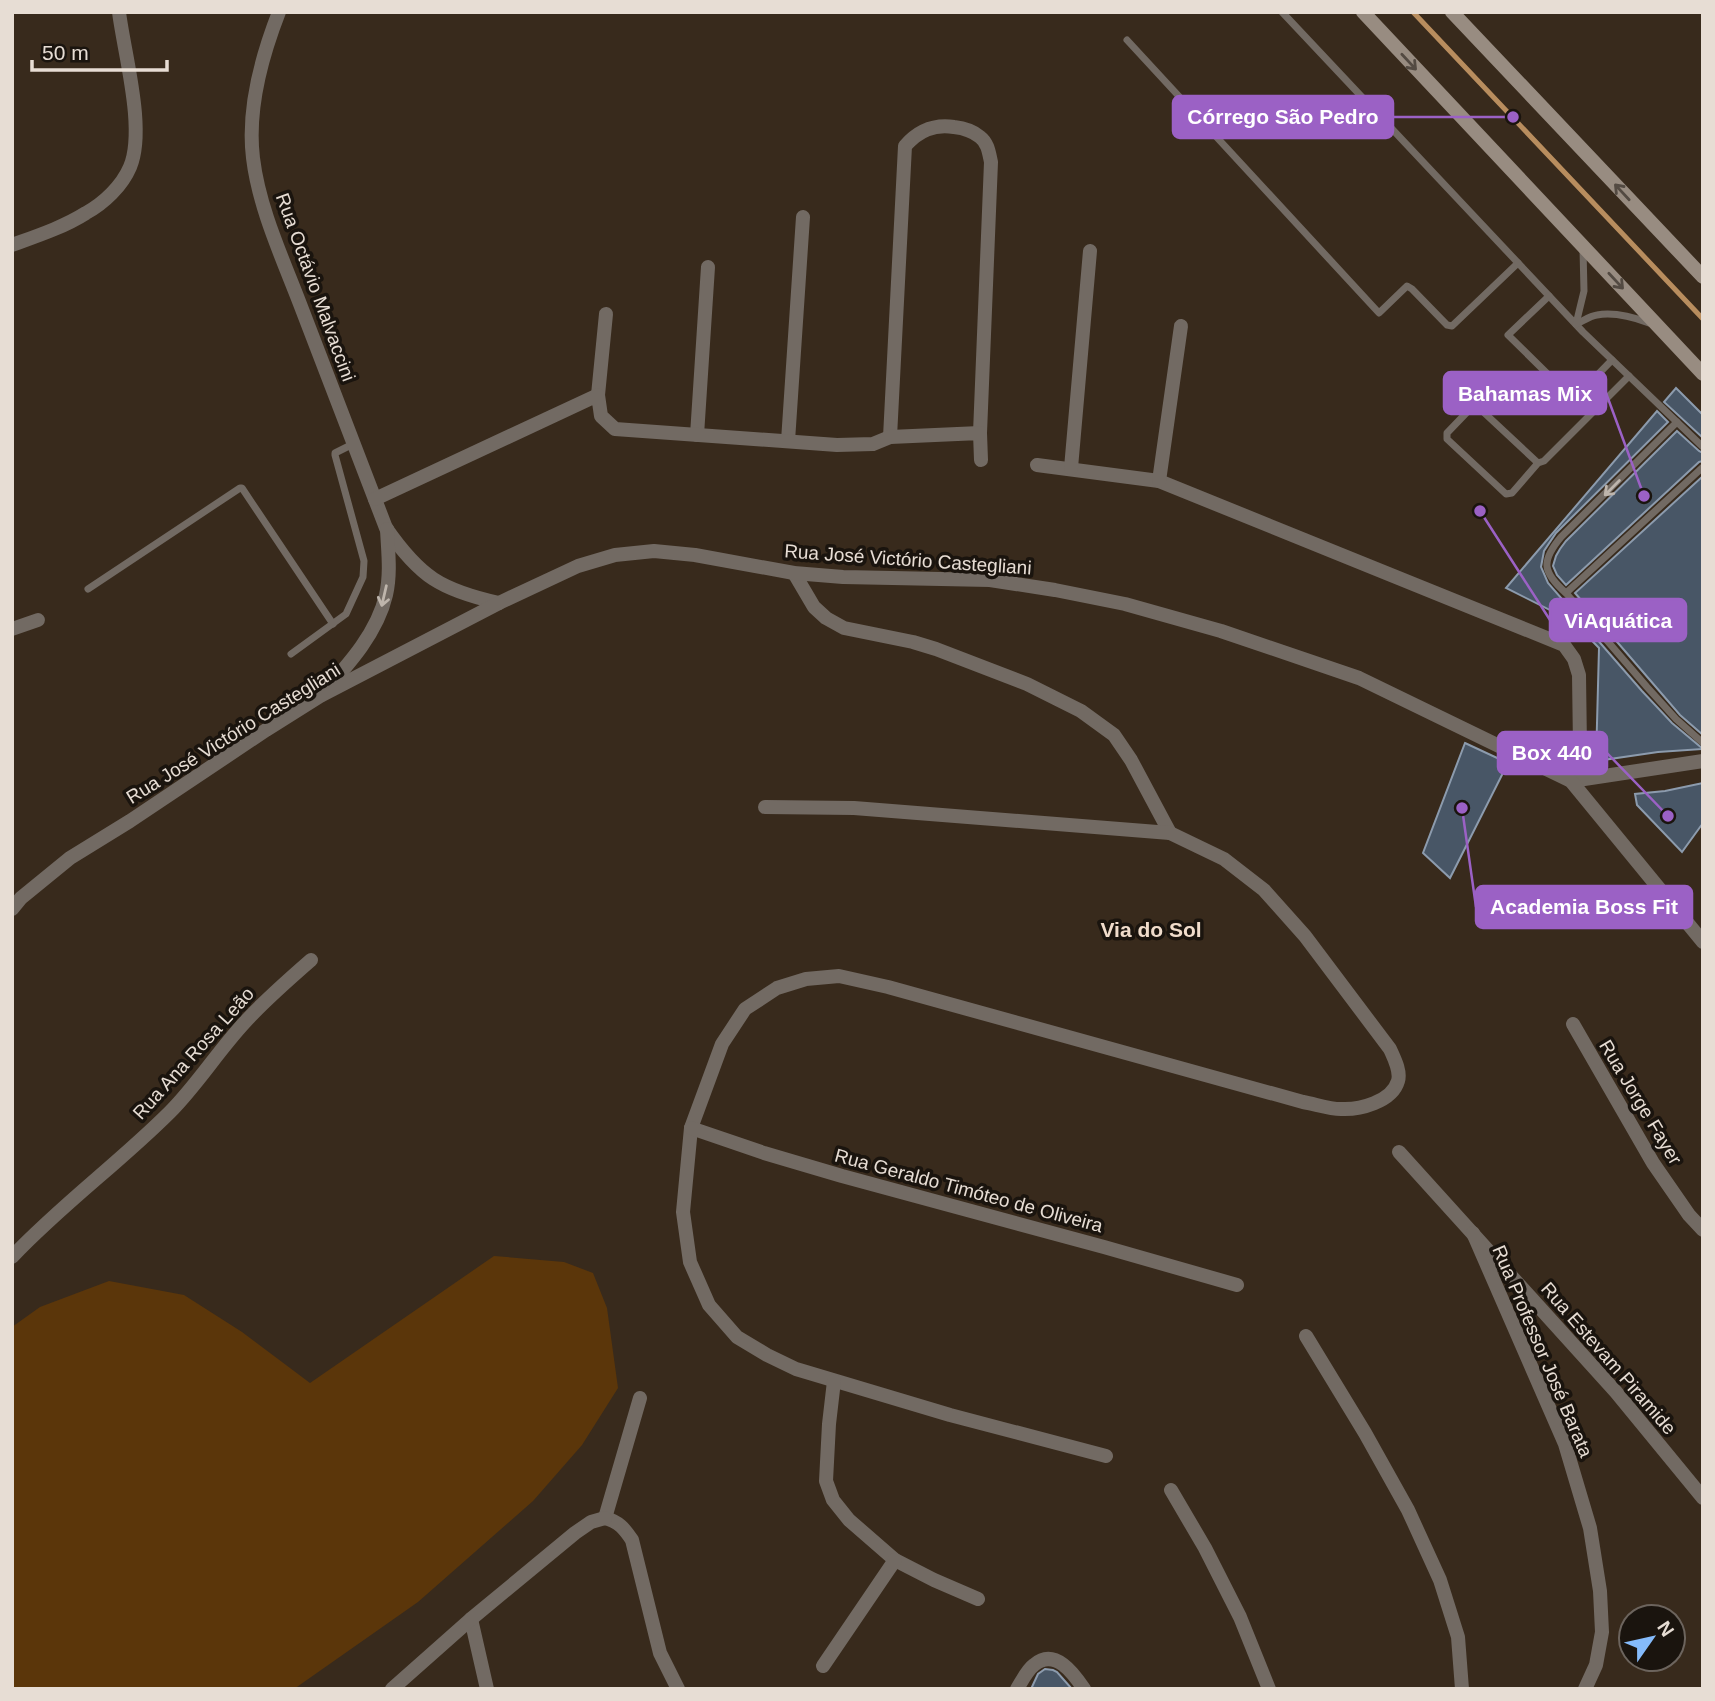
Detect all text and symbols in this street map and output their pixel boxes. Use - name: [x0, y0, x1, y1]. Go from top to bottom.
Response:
- scale bar: [32, 28, 166, 72]
- text: 50 m: [42, 41, 89, 64]
- one-way arrow: [1401, 53, 1418, 70]
- callout: Córrego São Pedro: [1173, 96, 1393, 138]
- text: Córrego São Pedro: [1187, 105, 1379, 128]
- one-way arrow: [1614, 184, 1631, 201]
- street label: Rua Octávio Malvaccini: [272, 190, 359, 384]
- one-way arrow: [1608, 272, 1624, 290]
- callout: Bahamas Mix: [1444, 372, 1606, 414]
- text: Bahamas Mix: [1458, 382, 1592, 405]
- one-way arrow: [1603, 479, 1620, 496]
- street label: Rua José Victório Castegliani: [784, 540, 1032, 579]
- one-way arrow: [377, 584, 390, 607]
- callout: ViAquática: [1550, 599, 1686, 641]
- text: ViAquática: [1564, 609, 1672, 632]
- street label: Rua José Victório Castegliani: [123, 659, 344, 808]
- callout: Box 440: [1498, 732, 1607, 774]
- text: Box 440: [1512, 741, 1592, 764]
- callout: Academia Boss Fit: [1476, 886, 1692, 928]
- text: Academia Boss Fit: [1490, 895, 1678, 918]
- district label: Via do Sol: [1100, 918, 1202, 941]
- street label: Rua Ana Rosa Leão: [129, 983, 258, 1124]
- street label: Rua Jorge Fayer: [1595, 1036, 1686, 1169]
- street label: Rua Geraldo Timóteo de Oliveira: [833, 1145, 1106, 1237]
- street label: Rua Professor José Barata: [1488, 1242, 1597, 1461]
- street label: Rua Estevam Piramide: [1537, 1278, 1680, 1439]
- north arrow: [1617, 1603, 1687, 1673]
- text: N: [1653, 1617, 1678, 1640]

